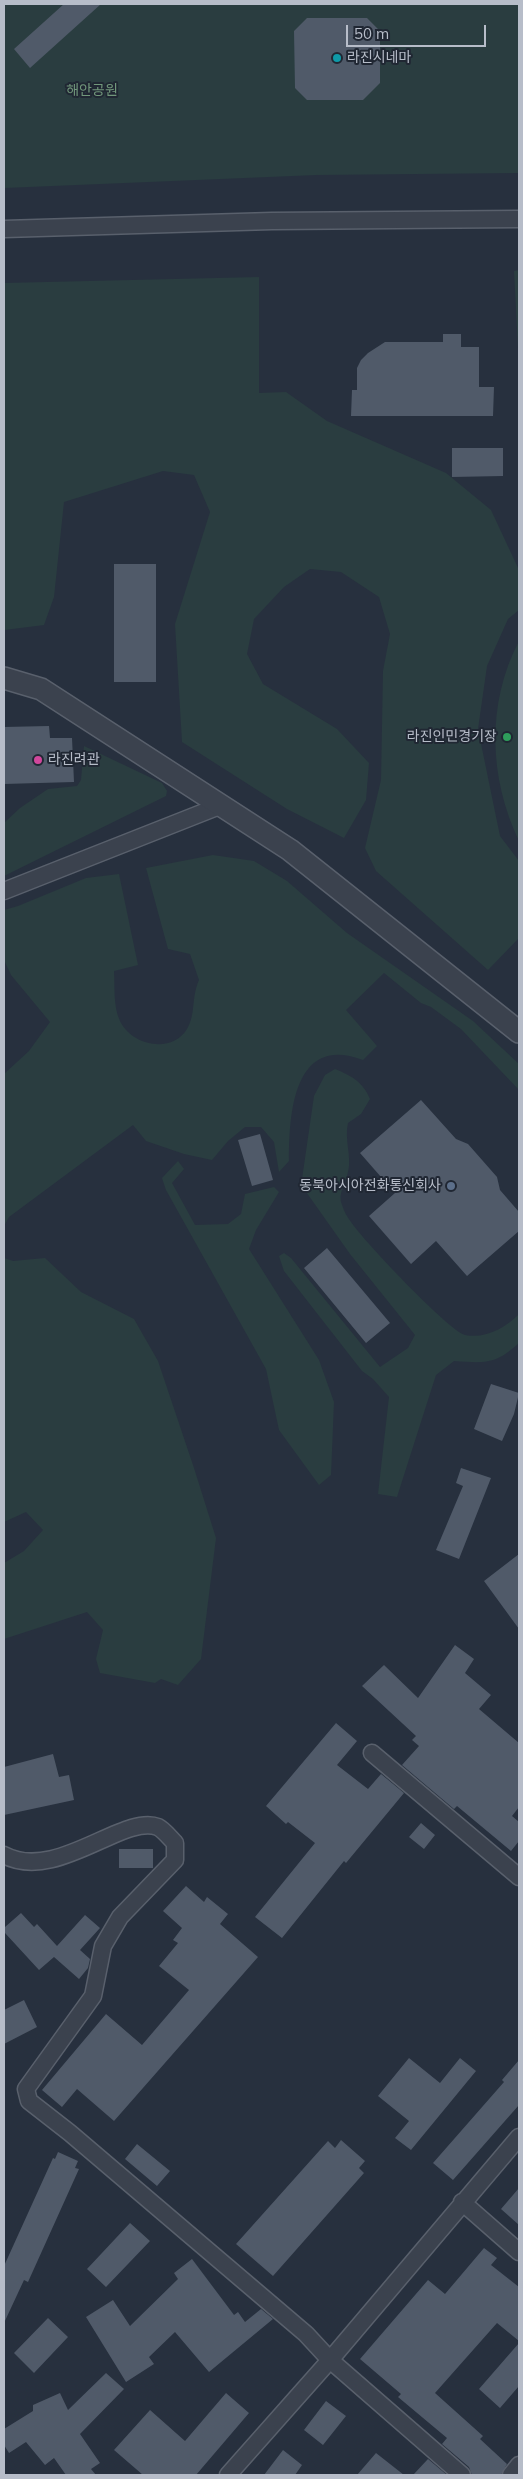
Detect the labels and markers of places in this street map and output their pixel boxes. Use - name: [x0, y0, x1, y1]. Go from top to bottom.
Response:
- place label: 라진시네마: [347, 50, 411, 66]
- marker: 라진시네마: [331, 52, 343, 64]
- place label: 라진인민경기장: [407, 729, 497, 745]
- marker: 라진인민경기장: [501, 731, 513, 743]
- place label: 라진려관: [48, 752, 100, 768]
- marker: 라진려관: [32, 754, 44, 766]
- place label: 동북아시아전화통신회사: [299, 1178, 441, 1194]
- marker: 동북아시아전화통신회사: [445, 1180, 457, 1192]

